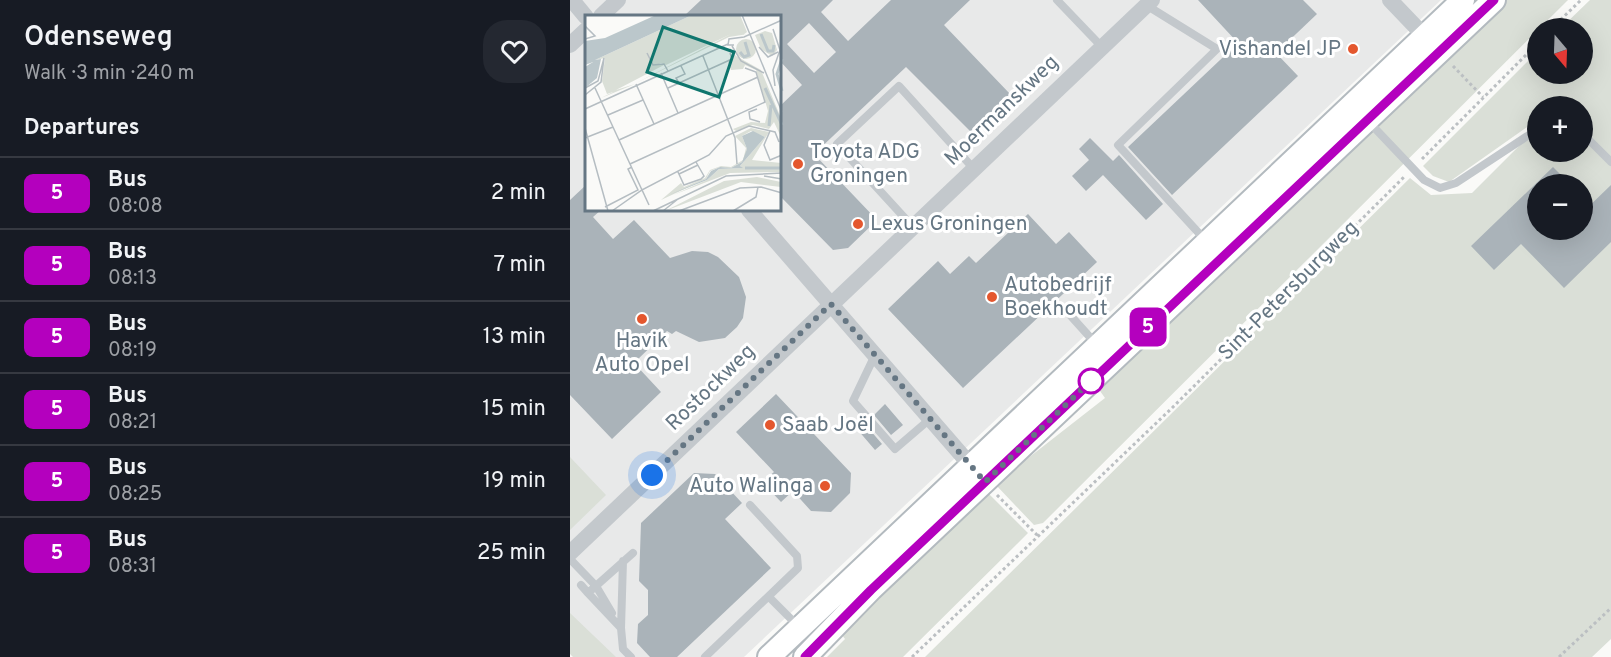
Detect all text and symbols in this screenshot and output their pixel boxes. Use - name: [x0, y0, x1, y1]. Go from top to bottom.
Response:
- inset map: [585, 15, 782, 212]
- north arrow: [1527, 18, 1593, 84]
- map controls: [1527, 18, 1593, 240]
- text: Odenseweg: [24, 20, 173, 56]
- button: heart: [483, 20, 546, 83]
- place label: Vishandel JP: [1219, 36, 1341, 63]
- marker: Vishandel JP: [1346, 42, 1360, 56]
- street label: Moermanskweg: [939, 50, 1065, 172]
- text: Walk · 3 min · 240 m: [24, 61, 194, 87]
- button: +: [1527, 96, 1593, 162]
- text: Departures: [24, 115, 140, 142]
- place label: Toyota ADG Groningen: [810, 139, 920, 190]
- marker: Toyota ADG Groningen: [791, 157, 805, 171]
- text: Bus: [108, 167, 147, 194]
- button: −: [1527, 174, 1593, 240]
- text: 5: [51, 180, 63, 207]
- text: 2 min: [491, 180, 546, 207]
- text: 08:08: [108, 194, 163, 220]
- place label: Lexus Groningen: [870, 211, 1028, 238]
- street label: Sint-Petersburgweg: [1213, 215, 1365, 367]
- marker: Lexus Groningen: [851, 217, 865, 231]
- text: Bus: [108, 239, 147, 266]
- text: 5: [51, 252, 63, 279]
- text: 7 min: [494, 252, 546, 279]
- text: 08:13: [108, 266, 157, 292]
- place label: Autobedrijf Boekhoudt: [1004, 272, 1111, 323]
- marker: Autobedrijf Boekhoudt: [985, 290, 999, 304]
- line badge: 5: [1128, 308, 1168, 346]
- text: Bus: [108, 311, 147, 338]
- marker: Havik Auto Opel: [635, 312, 649, 326]
- text: 5: [1142, 314, 1154, 341]
- text: 5: [51, 324, 63, 351]
- text: 13 min: [483, 324, 546, 351]
- place label: Havik Auto Opel: [595, 328, 689, 379]
- text: 08:19: [108, 338, 157, 364]
- street label: Rostockweg: [661, 339, 761, 437]
- unlabelled marker: [1078, 368, 1104, 394]
- text: Bus: [108, 383, 147, 410]
- text: 5: [51, 396, 63, 423]
- text: 15 min: [482, 396, 546, 423]
- text: 08:21: [108, 410, 157, 436]
- place label: Saab Joël: [782, 412, 874, 439]
- marker: Saab Joël: [763, 418, 777, 432]
- text: Bus: [108, 455, 147, 482]
- your location: [637, 460, 667, 490]
- text: 5: [51, 468, 63, 495]
- text: 19 min: [483, 468, 546, 495]
- place label: Auto Walinga: [689, 473, 813, 500]
- marker: Auto Walinga: [818, 479, 832, 493]
- text: 08:25: [108, 482, 162, 508]
- text: Bus: [108, 527, 147, 554]
- text: 5: [51, 540, 63, 567]
- text: 25 min: [477, 540, 546, 567]
- text: 08:31: [108, 554, 157, 580]

